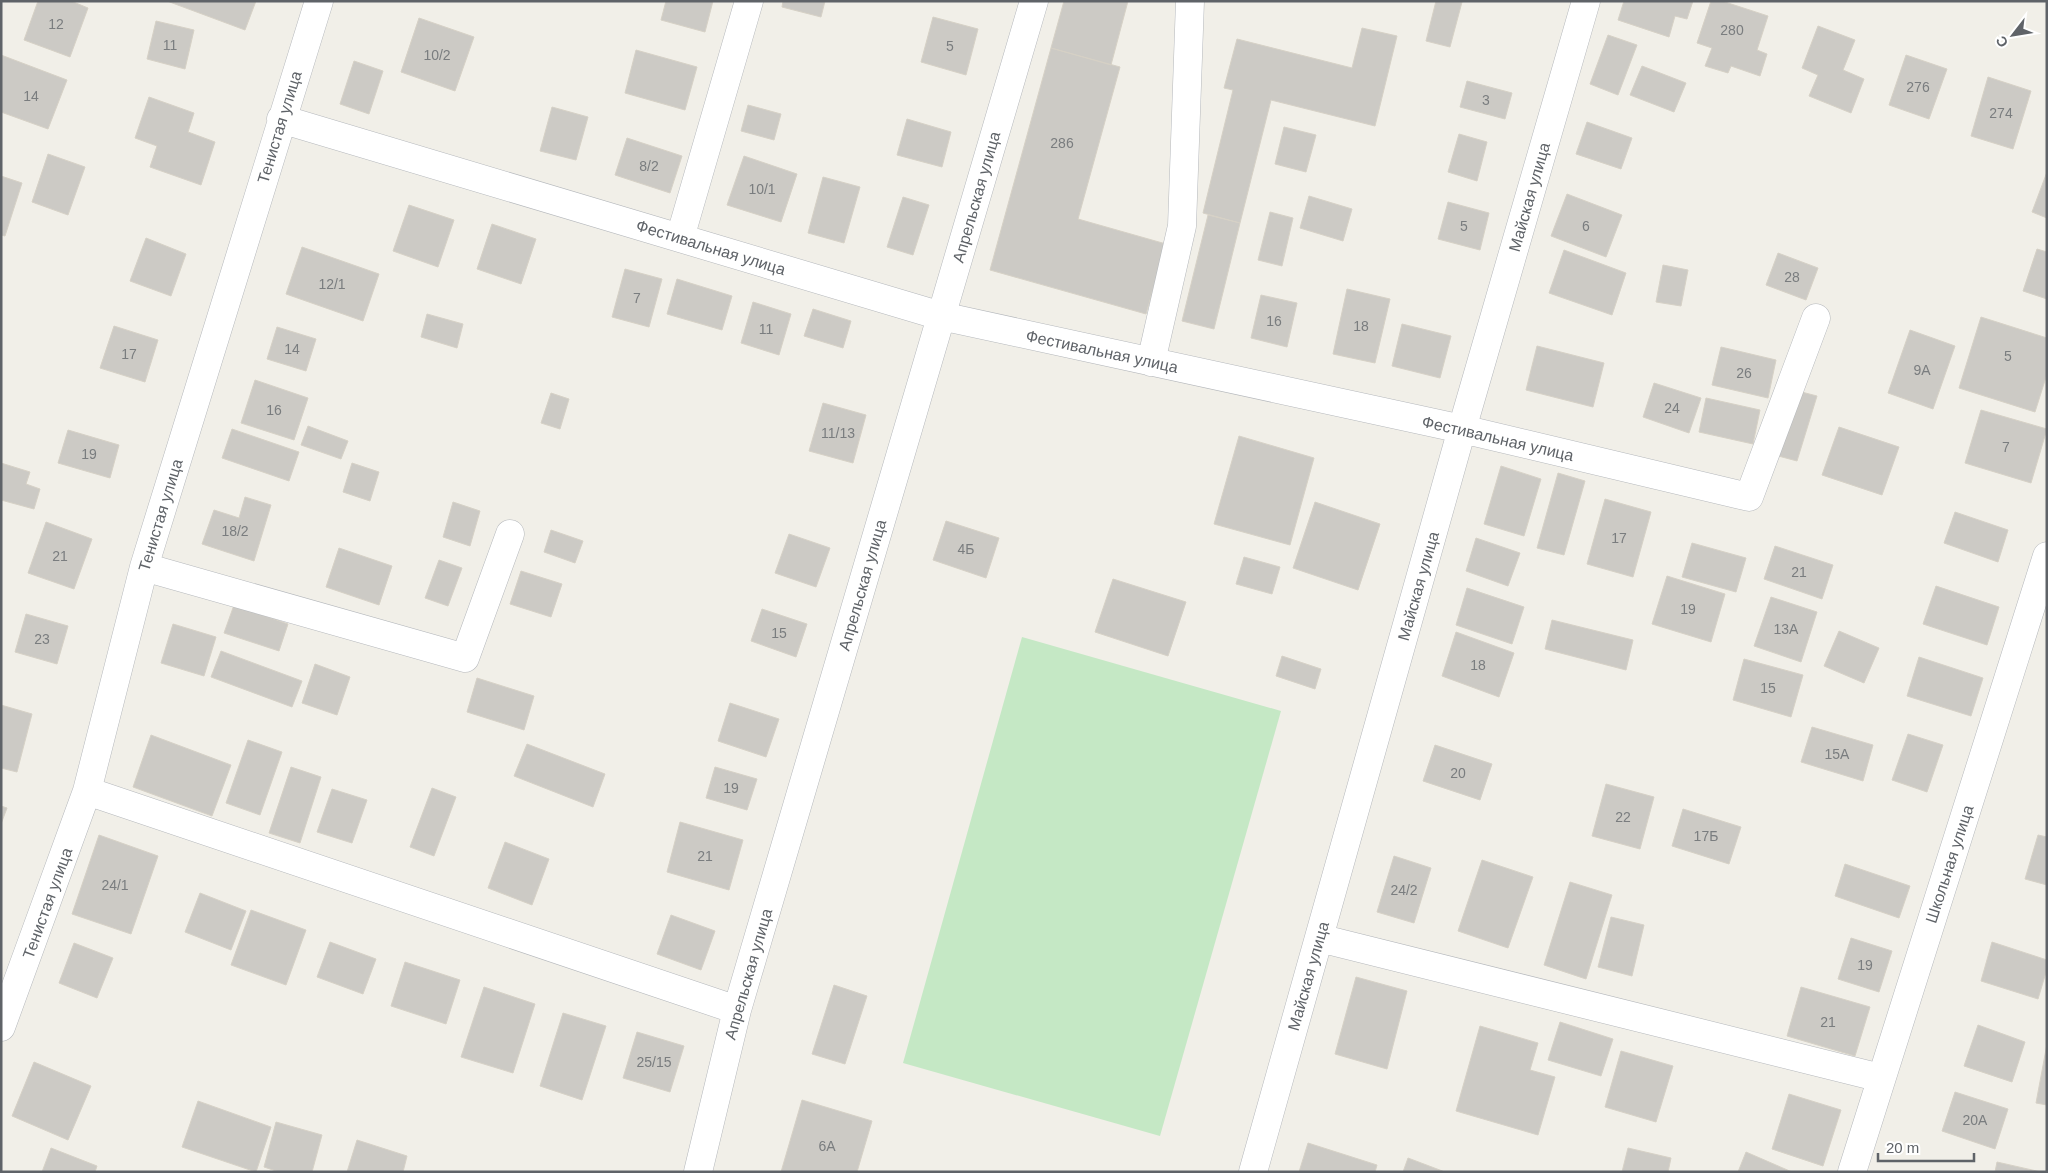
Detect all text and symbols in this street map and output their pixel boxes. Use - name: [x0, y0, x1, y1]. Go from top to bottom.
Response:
- north arrow: [1988, 10, 2038, 60]
- house number: 12: [48, 16, 64, 32]
- house number: 280: [1720, 22, 1744, 38]
- text: С: [1992, 33, 2011, 50]
- house number: 11: [163, 37, 177, 53]
- house number: 5: [946, 38, 954, 54]
- house number: 10/2: [423, 47, 451, 63]
- street label: Тенистая улица: [254, 69, 305, 185]
- house number: 276: [1906, 79, 1930, 95]
- house number: 14: [23, 88, 39, 104]
- house number: 3: [1482, 92, 1490, 108]
- house number: 274: [1989, 105, 2013, 121]
- street label: Апрельская улица: [950, 130, 1003, 265]
- house number: 286: [1050, 135, 1074, 151]
- street label: Майская улица: [1506, 141, 1553, 254]
- house number: 8/2: [639, 158, 659, 174]
- house number: 10/1: [748, 181, 776, 197]
- street label: Фестивальная улица: [634, 217, 788, 278]
- house number: 5: [1460, 218, 1468, 234]
- house number: 6: [1582, 218, 1590, 234]
- house number: 28: [1784, 269, 1800, 285]
- house number: 12/1: [318, 276, 346, 292]
- house number: 7: [633, 290, 641, 306]
- house number: 16: [1266, 313, 1282, 329]
- house number: 18: [1353, 318, 1369, 334]
- house number: 11: [759, 321, 773, 337]
- street label: Фестивальная улица: [1024, 327, 1180, 376]
- house number: 14: [284, 341, 300, 357]
- house number: 17: [121, 346, 137, 362]
- house number: 5: [2004, 348, 2012, 364]
- house number: 9А: [1913, 362, 1931, 378]
- house number: 26: [1736, 365, 1752, 381]
- house number: 24: [1664, 400, 1680, 416]
- house number: 16: [266, 402, 282, 418]
- street label: Фестивальная улица: [1420, 413, 1575, 464]
- house number: 11/13: [821, 425, 855, 441]
- house number: 7: [2002, 439, 2010, 455]
- house number: 19: [81, 446, 97, 462]
- street label: Тенистая улица: [135, 457, 186, 573]
- street label: Апрельская улица: [836, 518, 889, 653]
- house number: 18/2: [221, 523, 249, 539]
- street label: Майская улица: [1395, 530, 1442, 643]
- house number: 17: [1611, 530, 1627, 546]
- house number: 4Б: [958, 541, 974, 557]
- house number: 21: [52, 548, 68, 564]
- house number: 21: [1791, 564, 1807, 580]
- house number: 19: [1680, 601, 1696, 617]
- house number: 13А: [1774, 621, 1799, 637]
- house number: 15: [771, 625, 787, 641]
- house number: 23: [34, 631, 50, 647]
- house number: 18: [1470, 657, 1486, 673]
- house number: 15: [1760, 680, 1776, 696]
- house number: 15А: [1825, 746, 1850, 762]
- house number: 20: [1450, 765, 1466, 781]
- house number: 19: [723, 780, 739, 796]
- street label: Школьная улица: [1922, 803, 1977, 925]
- house number: 22: [1615, 809, 1631, 825]
- house number: 17Б: [1694, 828, 1718, 844]
- street label: Тенистая улица: [20, 845, 75, 961]
- house number: 21: [697, 848, 713, 864]
- house number: 24/1: [101, 877, 129, 893]
- house number: 24/2: [1390, 882, 1418, 898]
- street label: Апрельская улица: [722, 907, 775, 1042]
- street label: Майская улица: [1285, 920, 1332, 1033]
- house number: 19: [1857, 957, 1873, 973]
- house number: 21: [1820, 1014, 1836, 1030]
- house number: 25/15: [636, 1054, 672, 1070]
- house number: 20А: [1963, 1112, 1988, 1128]
- scale bar: [1878, 1130, 1974, 1162]
- house number: 6А: [818, 1138, 836, 1154]
- text: 20 m: [1886, 1139, 1919, 1156]

